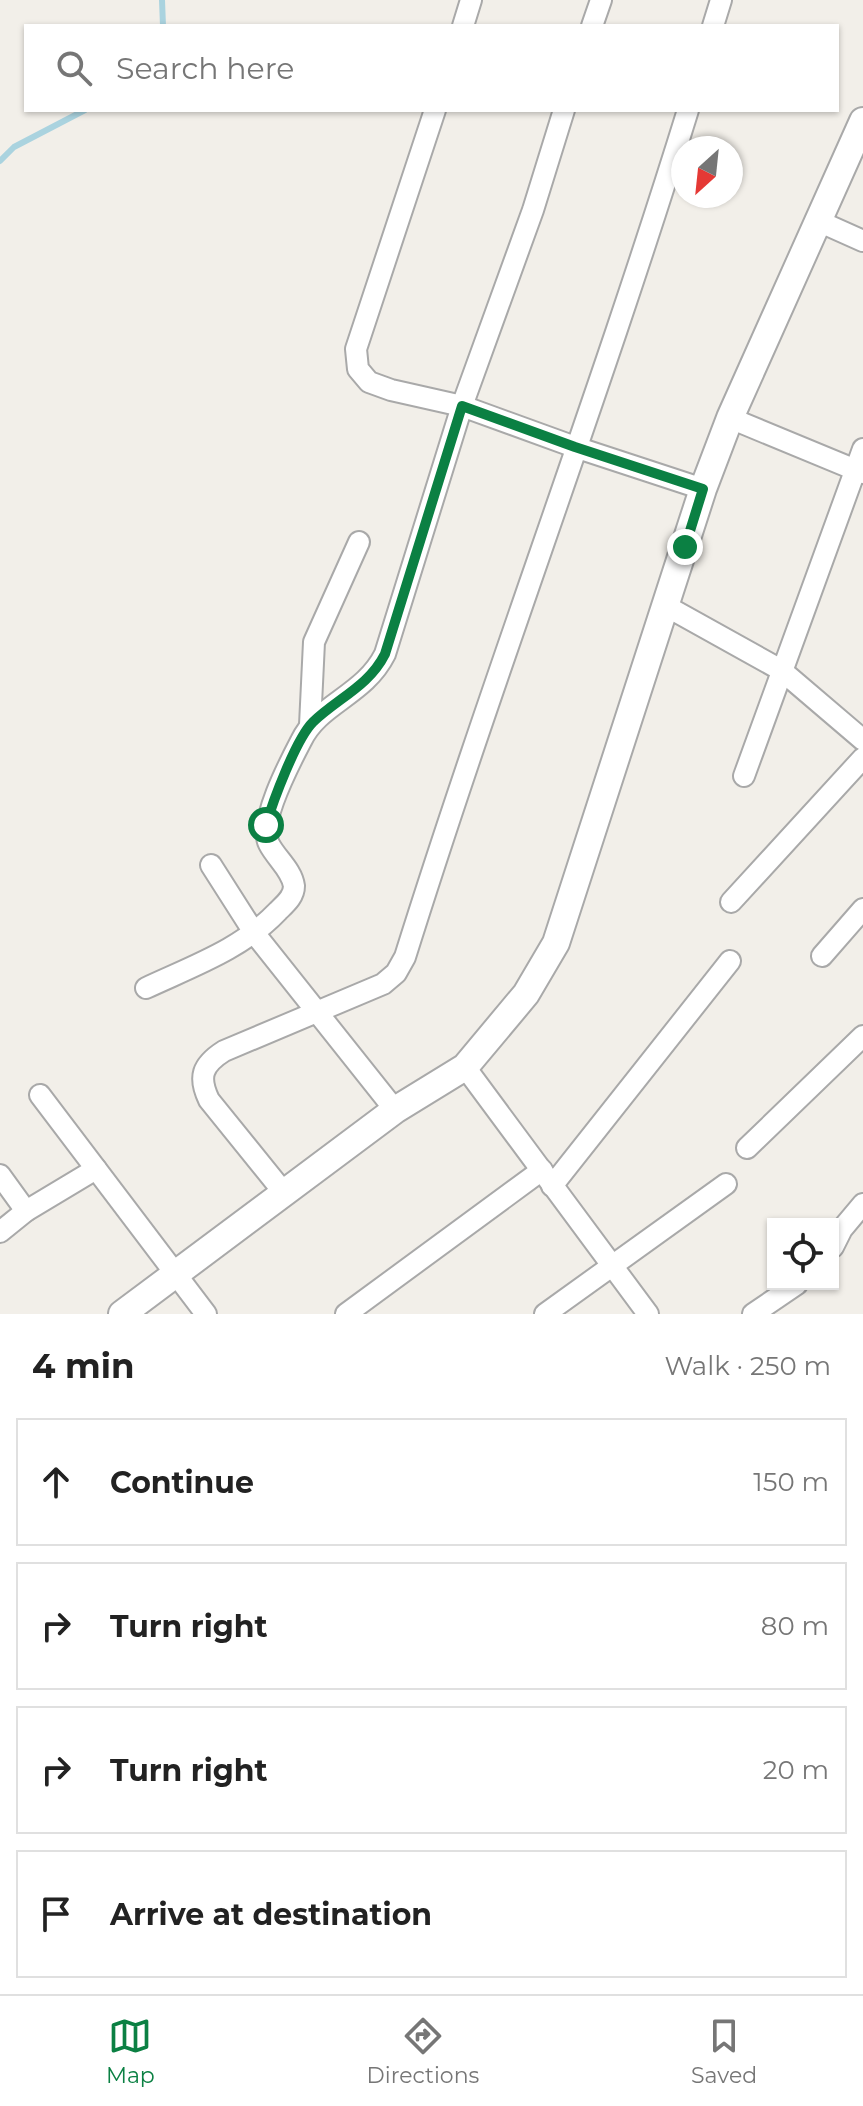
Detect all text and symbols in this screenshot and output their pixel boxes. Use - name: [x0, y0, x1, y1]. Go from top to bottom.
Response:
- search box: [24, 24, 839, 112]
- icon: search: [52, 46, 96, 90]
- text: Search here: [116, 50, 294, 87]
- north arrow: [671, 136, 743, 208]
- route end: [667, 529, 703, 565]
- route start: [248, 807, 284, 843]
- map controls: [767, 1218, 839, 1290]
- button: locate: [767, 1218, 839, 1290]
- text: 4 min: [32, 1345, 134, 1387]
- text: Walk · 250 m: [664, 1350, 831, 1382]
- icon: ahead: [34, 1460, 78, 1504]
- text: Continue: [110, 1464, 254, 1501]
- text: 150 m: [753, 1466, 829, 1498]
- icon: right: [34, 1604, 78, 1648]
- text: Turn right: [110, 1608, 267, 1645]
- text: 80 m: [761, 1610, 829, 1642]
- icon: right: [34, 1748, 78, 1792]
- text: Turn right: [110, 1752, 267, 1789]
- text: 20 m: [763, 1754, 829, 1786]
- icon: arrive: [34, 1892, 78, 1936]
- text: Arrive at destination: [110, 1896, 432, 1933]
- tab: Map: [106, 2014, 155, 2089]
- tab: Directions: [367, 2014, 479, 2089]
- tab: Saved: [691, 2014, 757, 2089]

